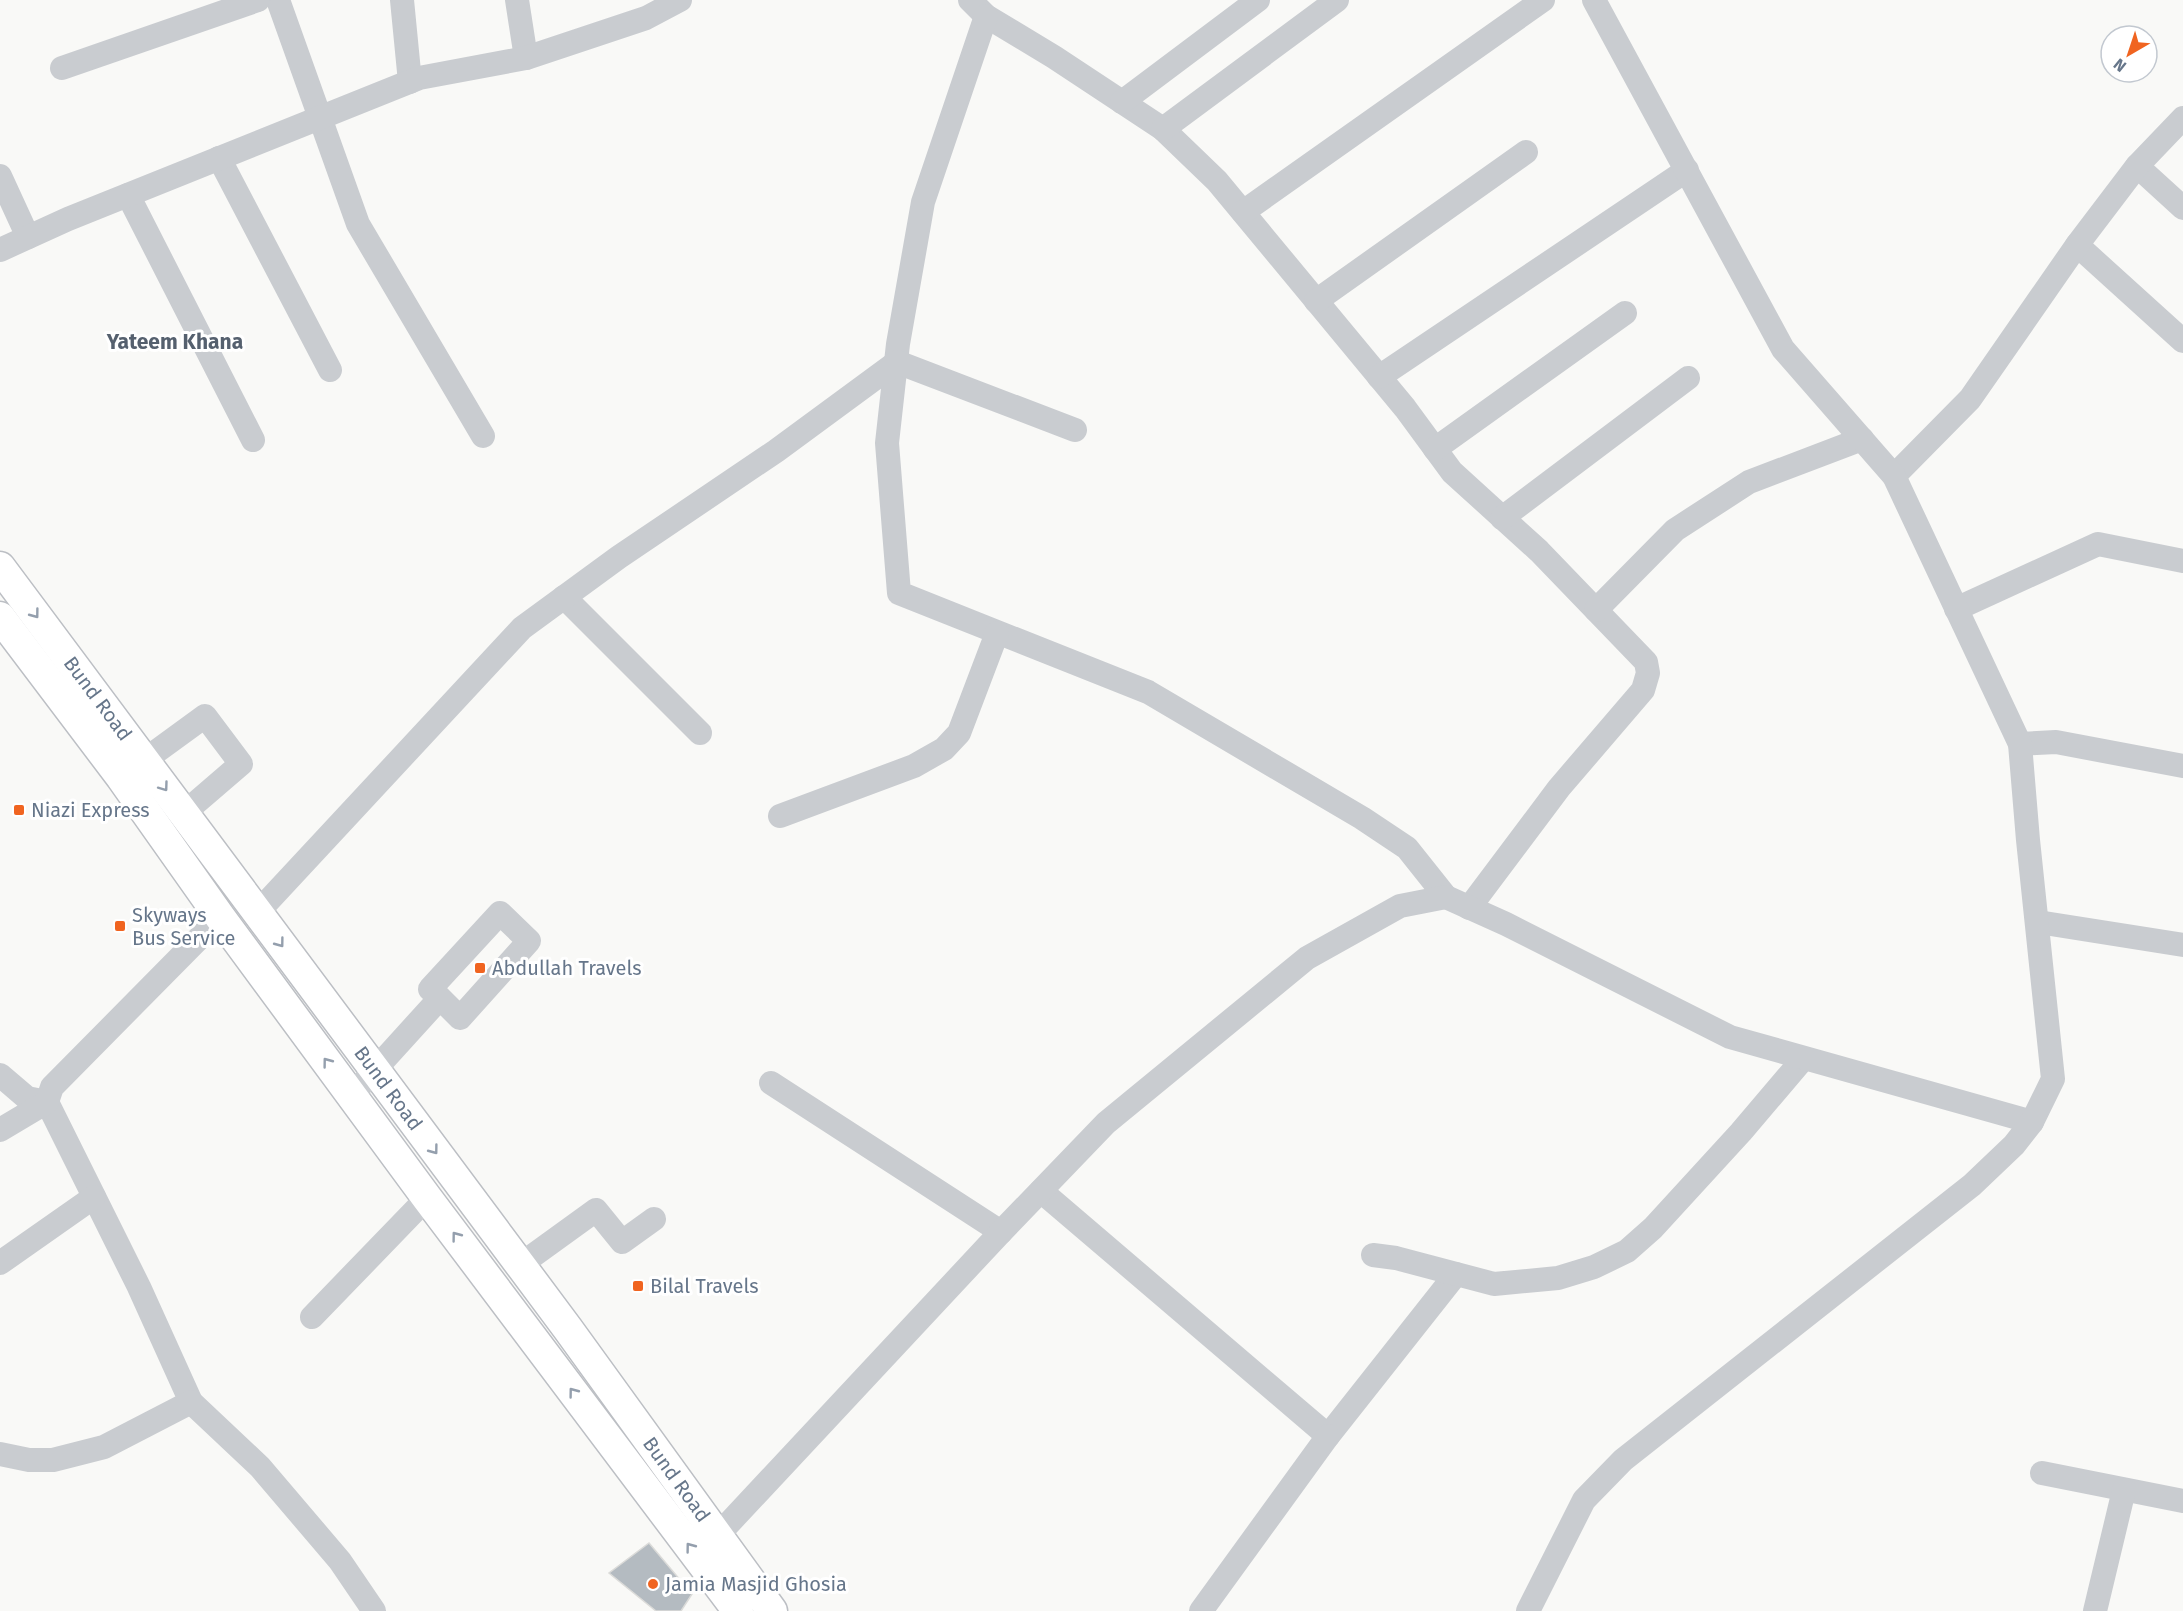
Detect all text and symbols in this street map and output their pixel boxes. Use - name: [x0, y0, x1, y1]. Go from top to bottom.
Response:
- north arrow: [2099, 24, 2159, 84]
- text: N: [2110, 55, 2130, 76]
- district label: Yateem Khana: [106, 329, 243, 355]
- one-way arrow: [28, 607, 39, 618]
- street label: Bund Road: [59, 652, 137, 745]
- one-way arrow: [157, 780, 168, 791]
- place label: Niazi Express: [31, 798, 150, 822]
- marker: Niazi Express: [12, 803, 26, 817]
- place label: Skyways Bus Service: [132, 903, 236, 950]
- marker: Skyways Bus Service: [113, 919, 127, 933]
- one-way arrow: [273, 937, 284, 948]
- place label: Abdullah Travels: [492, 956, 642, 980]
- marker: Abdullah Travels: [473, 961, 487, 975]
- street label: Bund Road: [349, 1041, 428, 1135]
- one-way arrow: [324, 1058, 335, 1069]
- one-way arrow: [427, 1144, 438, 1155]
- one-way arrow: [452, 1231, 463, 1242]
- place label: Bilal Travels: [650, 1274, 759, 1298]
- marker: Bilal Travels: [631, 1279, 645, 1293]
- one-way arrow: [570, 1387, 581, 1398]
- street label: Bund Road: [638, 1432, 716, 1527]
- one-way arrow: [687, 1543, 698, 1554]
- place label: Jamia Masjid Ghosia: [665, 1572, 847, 1596]
- marker: Jamia Masjid Ghosia: [646, 1577, 660, 1591]

